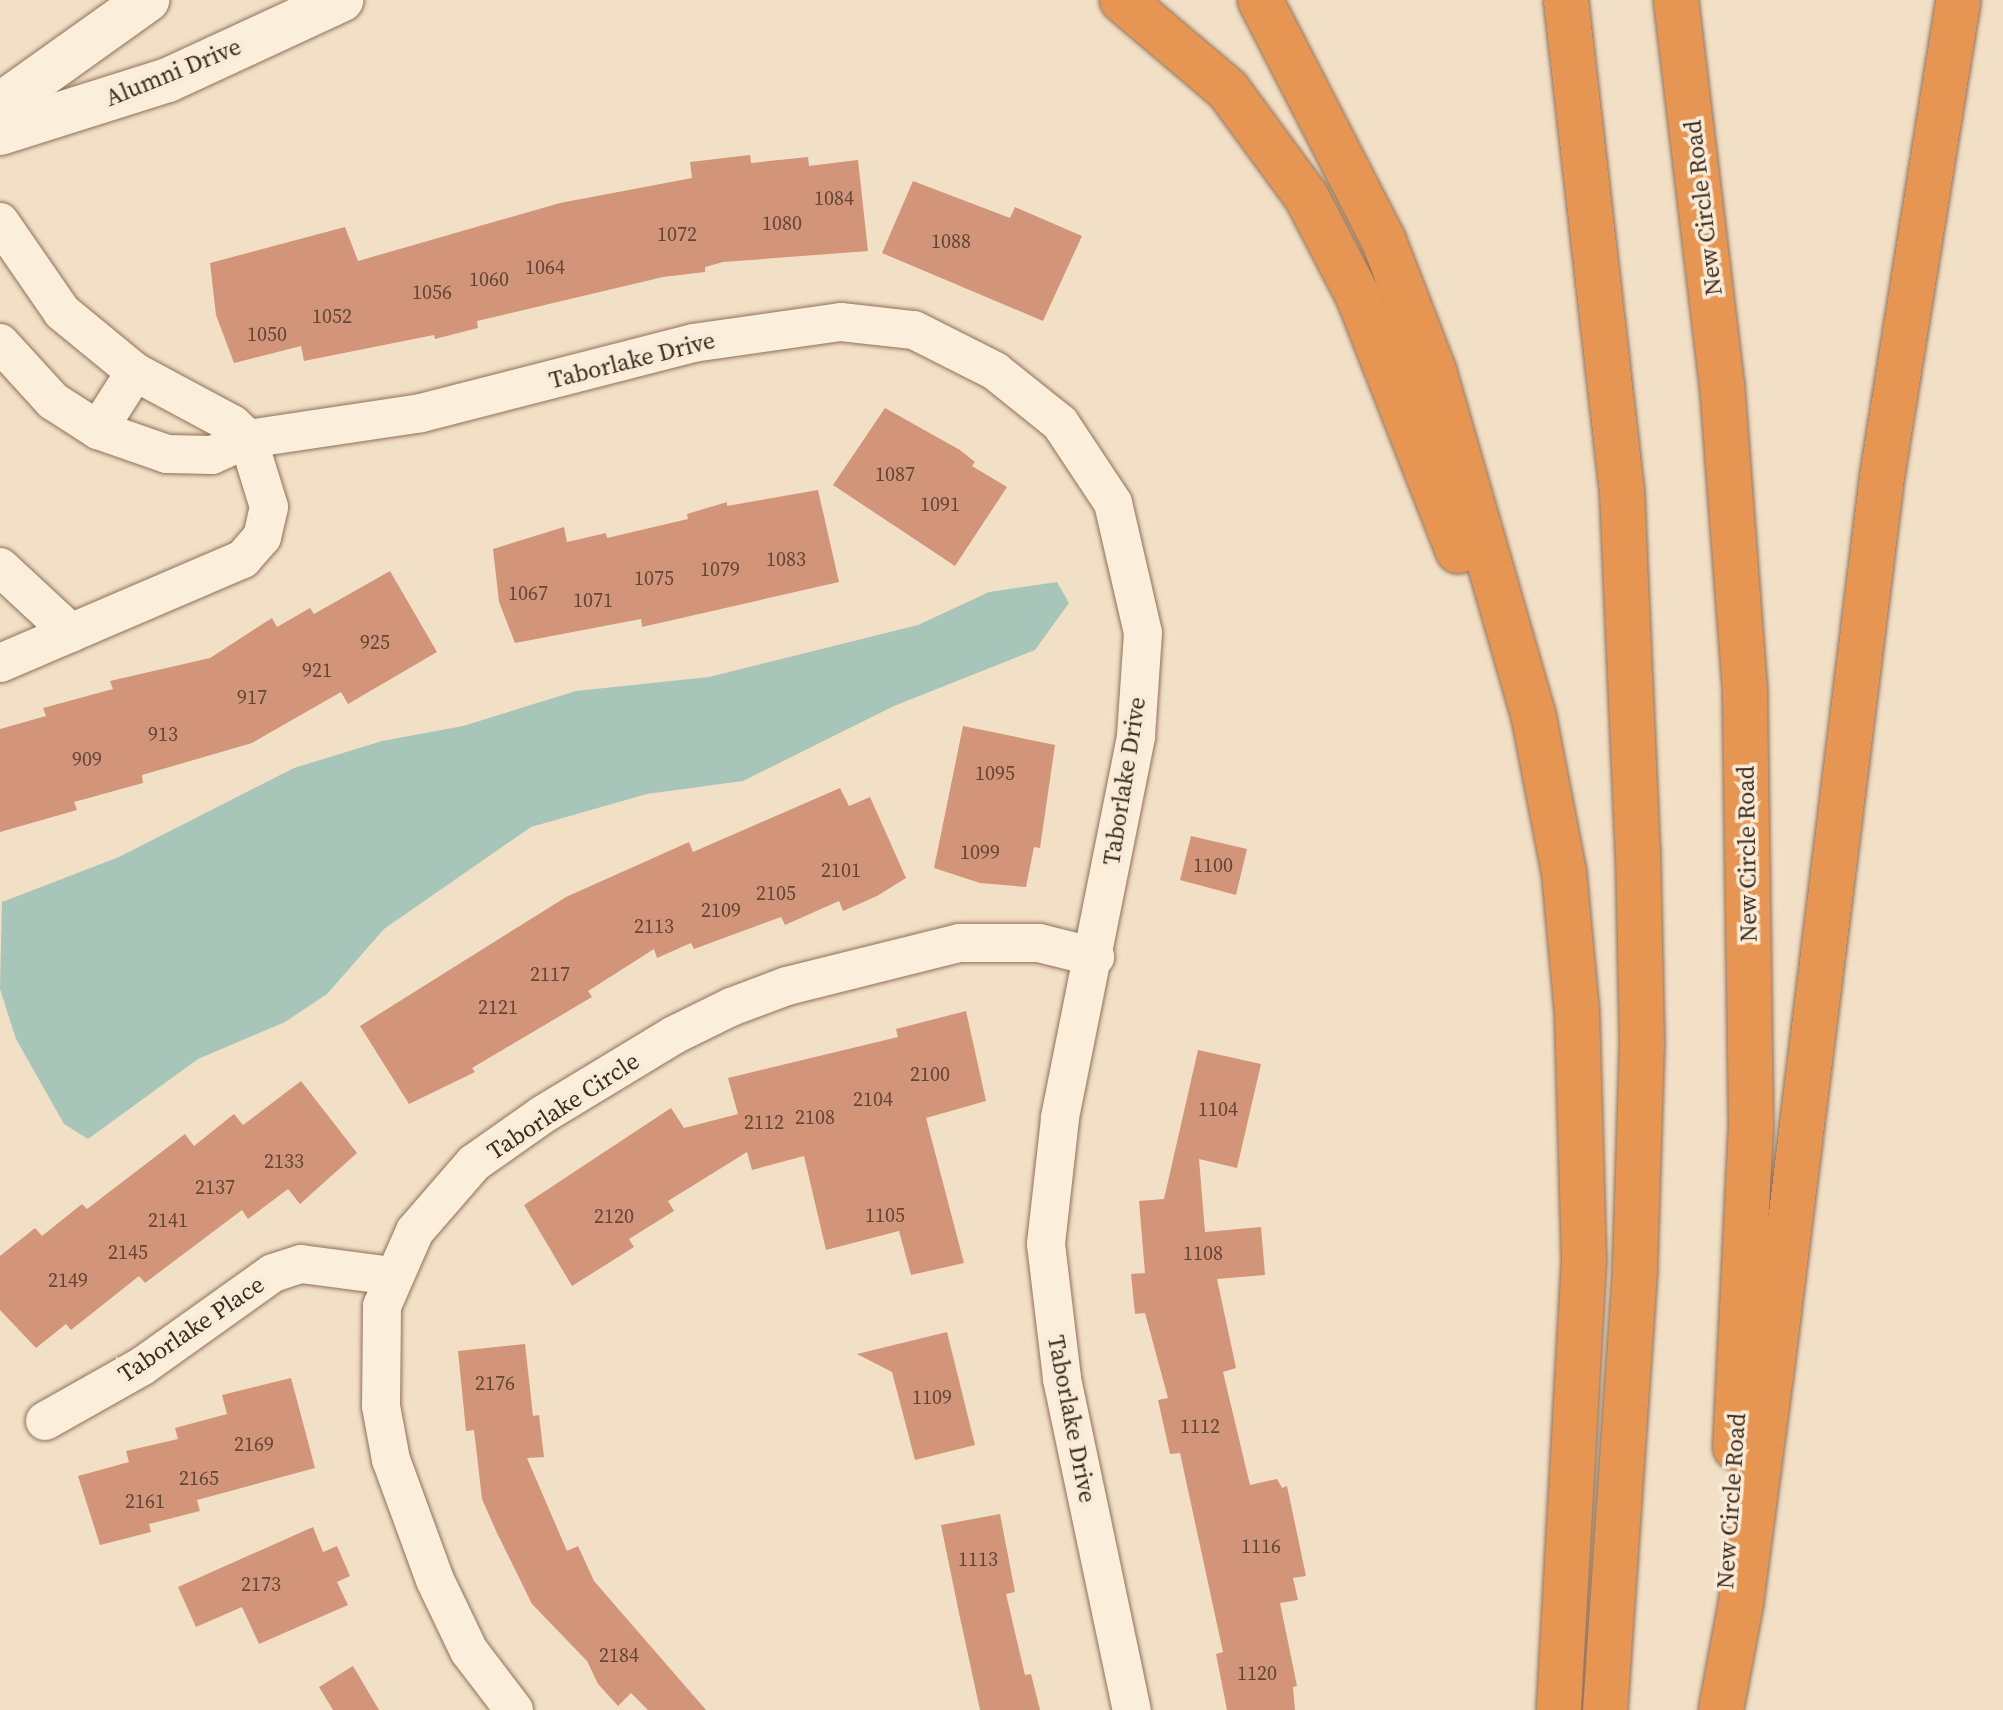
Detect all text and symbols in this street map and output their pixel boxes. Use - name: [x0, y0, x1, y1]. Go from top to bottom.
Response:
- street label: Alumni Drive: [101, 32, 245, 112]
- street label: New Circle Road: [1678, 119, 1728, 297]
- house number: 1084: [814, 186, 854, 210]
- house number: 1080: [762, 211, 802, 235]
- house number: 1072: [657, 222, 697, 246]
- house number: 1088: [931, 229, 971, 253]
- house number: 1064: [525, 255, 565, 279]
- house number: 1060: [469, 267, 509, 291]
- house number: 1056: [412, 280, 452, 304]
- house number: 1052: [312, 304, 352, 328]
- house number: 1050: [247, 322, 287, 346]
- street label: Taborlake Drive: [546, 325, 718, 395]
- house number: 1087: [875, 462, 915, 486]
- house number: 1091: [920, 492, 960, 516]
- house number: 1083: [766, 547, 806, 571]
- house number: 1079: [700, 557, 740, 581]
- house number: 1075: [634, 566, 674, 590]
- house number: 1067: [508, 581, 548, 605]
- house number: 1071: [573, 588, 613, 612]
- house number: 925: [360, 630, 390, 654]
- house number: 921: [302, 658, 332, 682]
- house number: 917: [237, 685, 267, 709]
- street label: Taborlake Drive: [1096, 695, 1152, 867]
- house number: 913: [148, 722, 178, 746]
- house number: 909: [72, 747, 102, 771]
- house number: 1095: [975, 761, 1015, 785]
- street label: New Circle Road: [1731, 766, 1763, 942]
- house number: 1099: [960, 840, 1000, 864]
- house number: 1100: [1193, 853, 1233, 877]
- house number: 2101: [821, 858, 861, 882]
- house number: 2105: [756, 881, 796, 905]
- house number: 2109: [701, 898, 741, 922]
- house number: 2113: [634, 914, 674, 938]
- house number: 2117: [530, 962, 570, 986]
- house number: 2121: [478, 995, 518, 1019]
- street label: Taborlake Circle: [482, 1046, 644, 1166]
- house number: 2100: [910, 1062, 950, 1086]
- house number: 2104: [853, 1087, 893, 1111]
- house number: 1104: [1198, 1097, 1238, 1121]
- house number: 2108: [795, 1105, 835, 1129]
- house number: 2112: [744, 1110, 784, 1134]
- house number: 2133: [264, 1149, 304, 1173]
- house number: 2137: [195, 1175, 235, 1199]
- house number: 1105: [865, 1203, 905, 1227]
- house number: 2120: [594, 1204, 634, 1228]
- house number: 2141: [148, 1208, 188, 1232]
- house number: 2145: [108, 1240, 148, 1264]
- house number: 1108: [1183, 1241, 1223, 1265]
- house number: 2149: [48, 1268, 88, 1292]
- street label: Taborlake Place: [113, 1270, 269, 1388]
- street label: Taborlake Drive: [1042, 1333, 1102, 1505]
- house number: 2176: [475, 1371, 515, 1395]
- house number: 1109: [912, 1385, 952, 1409]
- street label: New Circle Road: [1710, 1412, 1752, 1590]
- house number: 1112: [1180, 1414, 1220, 1438]
- house number: 2169: [234, 1432, 274, 1456]
- house number: 2165: [179, 1466, 219, 1490]
- house number: 2161: [125, 1489, 165, 1513]
- house number: 1116: [1241, 1534, 1281, 1558]
- house number: 1113: [958, 1547, 998, 1571]
- house number: 2173: [241, 1572, 281, 1596]
- house number: 2184: [599, 1643, 639, 1667]
- house number: 1120: [1237, 1661, 1277, 1685]

